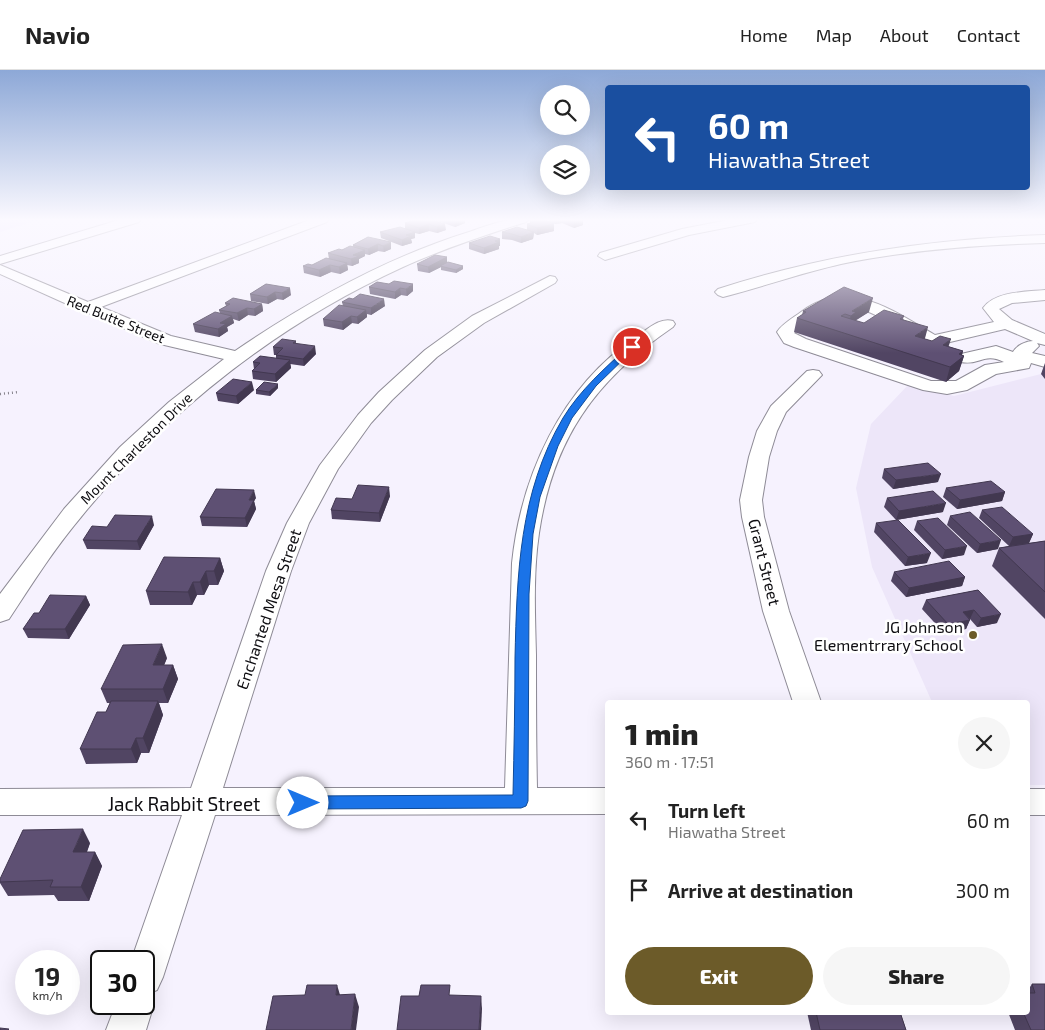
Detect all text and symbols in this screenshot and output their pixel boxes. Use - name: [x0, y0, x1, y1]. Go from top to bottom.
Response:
- text: Navio: [25, 20, 90, 49]
- text: Home: [740, 24, 788, 46]
- text: Map: [816, 24, 852, 46]
- text: About: [880, 24, 929, 46]
- text: Contact: [957, 24, 1020, 46]
- map controls: [540, 85, 590, 195]
- button: search: [540, 85, 590, 135]
- text: 60 m: [708, 104, 789, 146]
- icon: left: [625, 105, 690, 170]
- button: layers: [540, 145, 590, 195]
- text: Hiawatha Street: [708, 146, 870, 172]
- street label: Red Butte Street: [65, 292, 167, 346]
- pin: [611, 326, 653, 368]
- icon: arrive: [618, 333, 646, 361]
- street label: Mount Charleston Drive: [77, 389, 195, 507]
- street label: Grant Street: [745, 517, 785, 607]
- street label: Enchanted Mesa Street: [232, 526, 304, 692]
- place label: JG Johnson Elementrrary School: [814, 617, 963, 654]
- marker: JG Johnson Elementrrary School: [967, 629, 979, 641]
- text: 1 min: [625, 715, 699, 751]
- button: close: [958, 717, 1010, 769]
- text: 360 m · 17:51: [625, 752, 714, 771]
- position arrow: [276, 776, 328, 828]
- street label: Jack Rabbit Street: [108, 792, 260, 815]
- text: Turn left: [668, 799, 745, 822]
- icon: left: [625, 806, 653, 834]
- text: 60 m: [967, 809, 1010, 832]
- text: Hiawatha Street: [668, 822, 786, 841]
- icon: arrive: [625, 876, 653, 904]
- text: Arrive at destination: [668, 879, 853, 902]
- text: 300 m: [956, 879, 1010, 902]
- button: Exit: [625, 947, 813, 1005]
- button: Share: [823, 947, 1010, 1005]
- speed limit sign: 30: [90, 950, 155, 1015]
- text: 19: [35, 961, 60, 991]
- text: km/h: [33, 988, 62, 1002]

